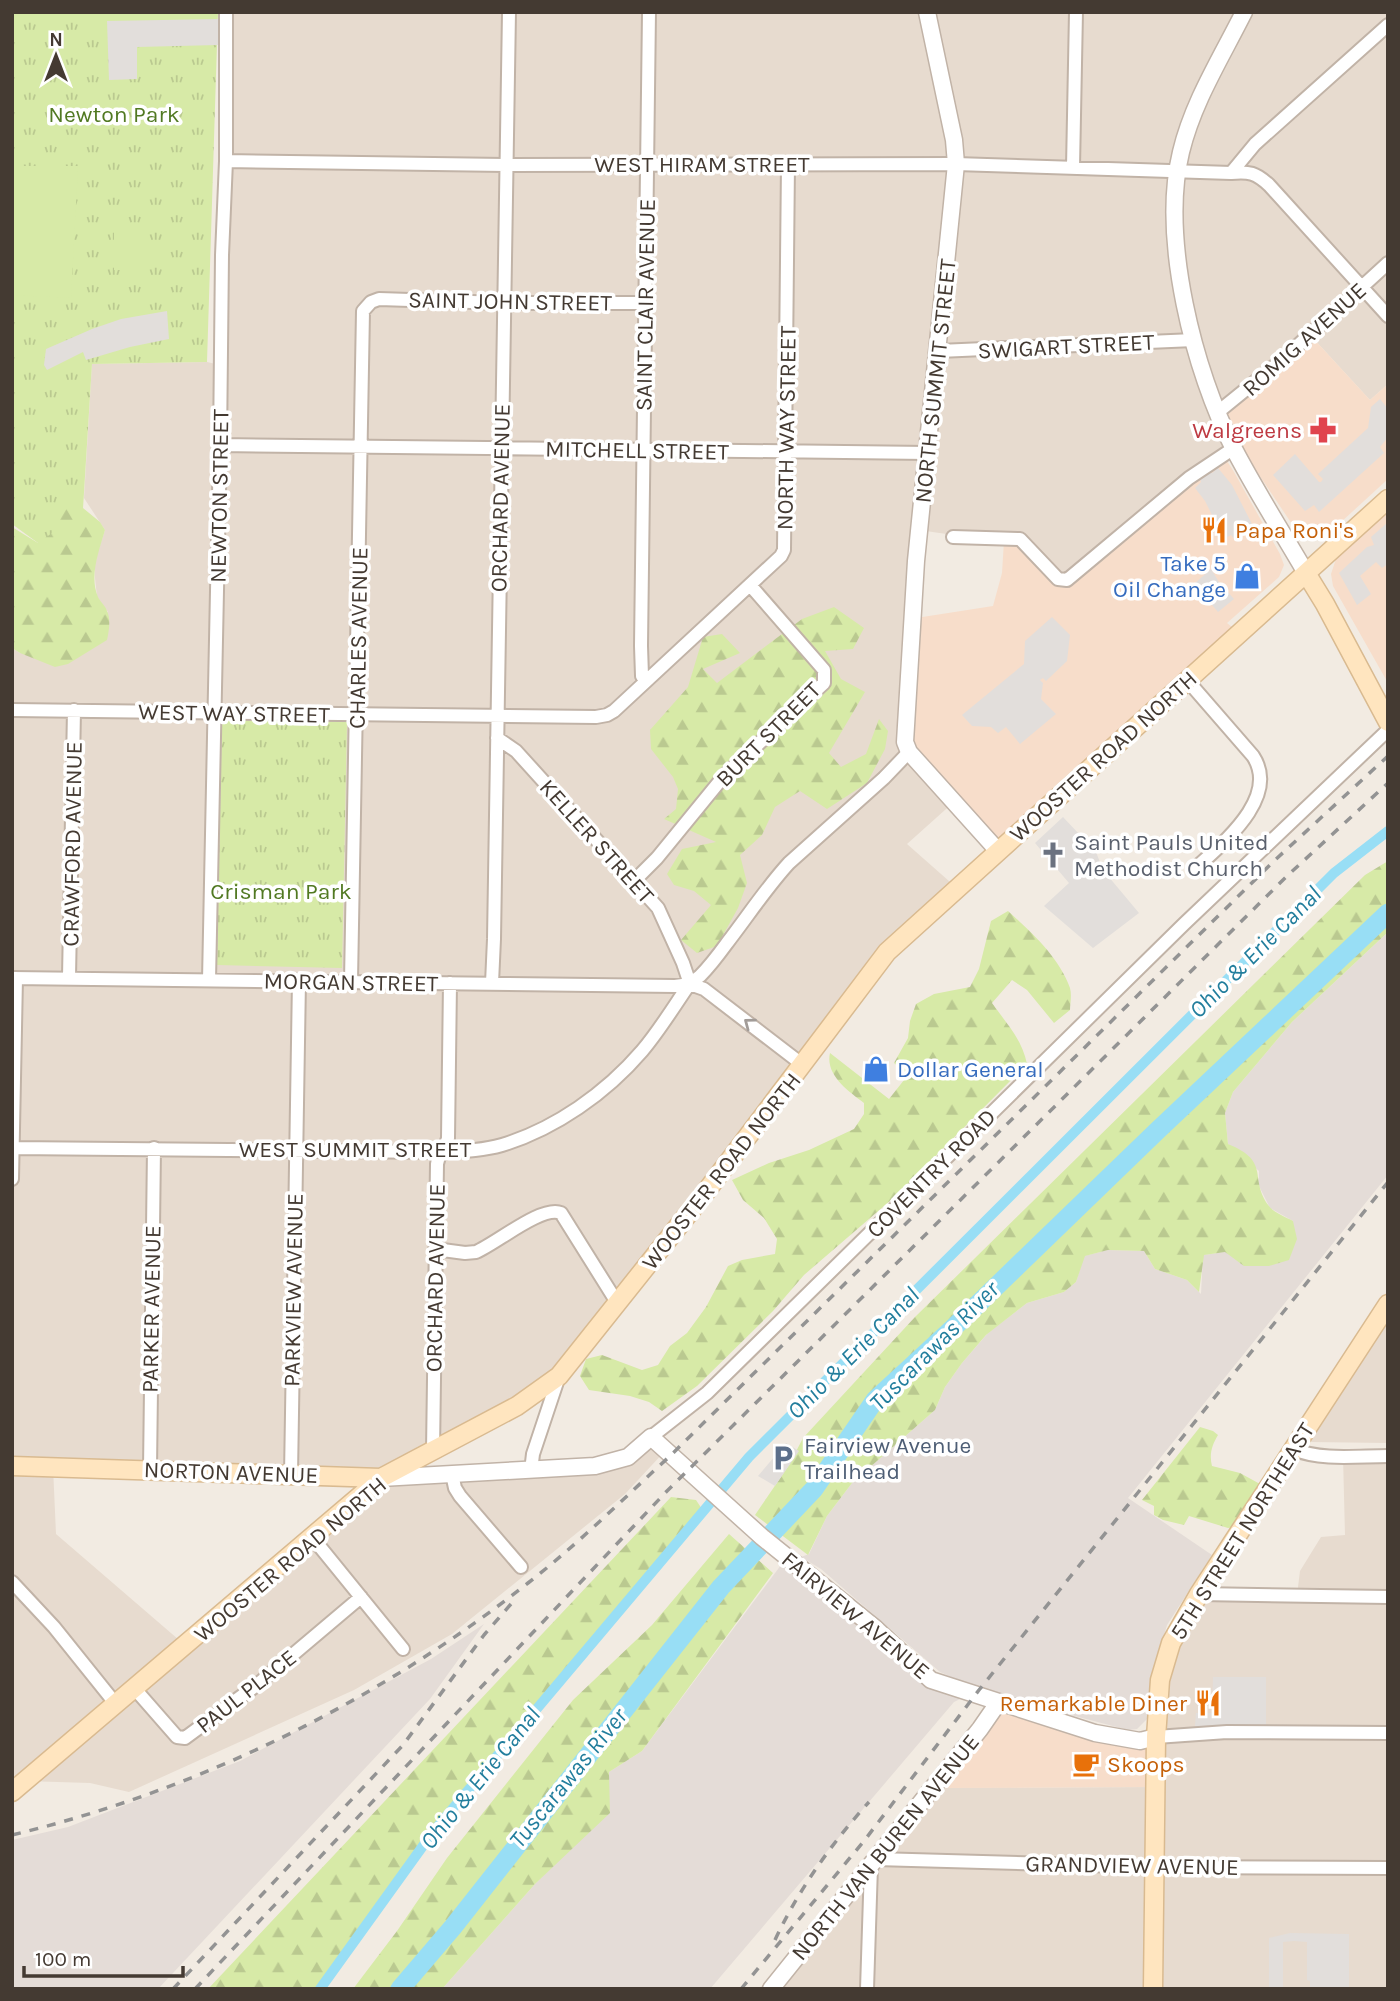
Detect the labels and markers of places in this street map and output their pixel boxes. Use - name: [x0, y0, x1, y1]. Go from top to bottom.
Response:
- pharmacy icon: Walgreens: [1308, 415, 1338, 445]
- place label: Walgreens: [1192, 417, 1302, 444]
- restaurant icon: Papa Roni's: [1199, 515, 1229, 545]
- place label: Papa Roni's: [1235, 517, 1355, 544]
- place label: Take 5 Oil Change: [1113, 550, 1226, 603]
- shop icon: Take 5 Oil Change: [1232, 561, 1262, 591]
- place label: Saint Pauls United Methodist Church: [1074, 829, 1269, 882]
- church icon: Saint Pauls United Methodist Church: [1038, 840, 1068, 870]
- shop icon: Dollar General: [861, 1054, 891, 1084]
- place label: Dollar General: [897, 1056, 1044, 1083]
- place label: Fairview Avenue Trailhead: [804, 1432, 971, 1485]
- parking icon: Fairview Avenue Trailhead: [768, 1443, 798, 1473]
- restaurant icon: Remarkable Diner: [1193, 1688, 1223, 1718]
- place label: Remarkable Diner: [1000, 1690, 1188, 1717]
- cafe icon: Skoops: [1071, 1749, 1101, 1779]
- place label: Skoops: [1107, 1751, 1185, 1778]

